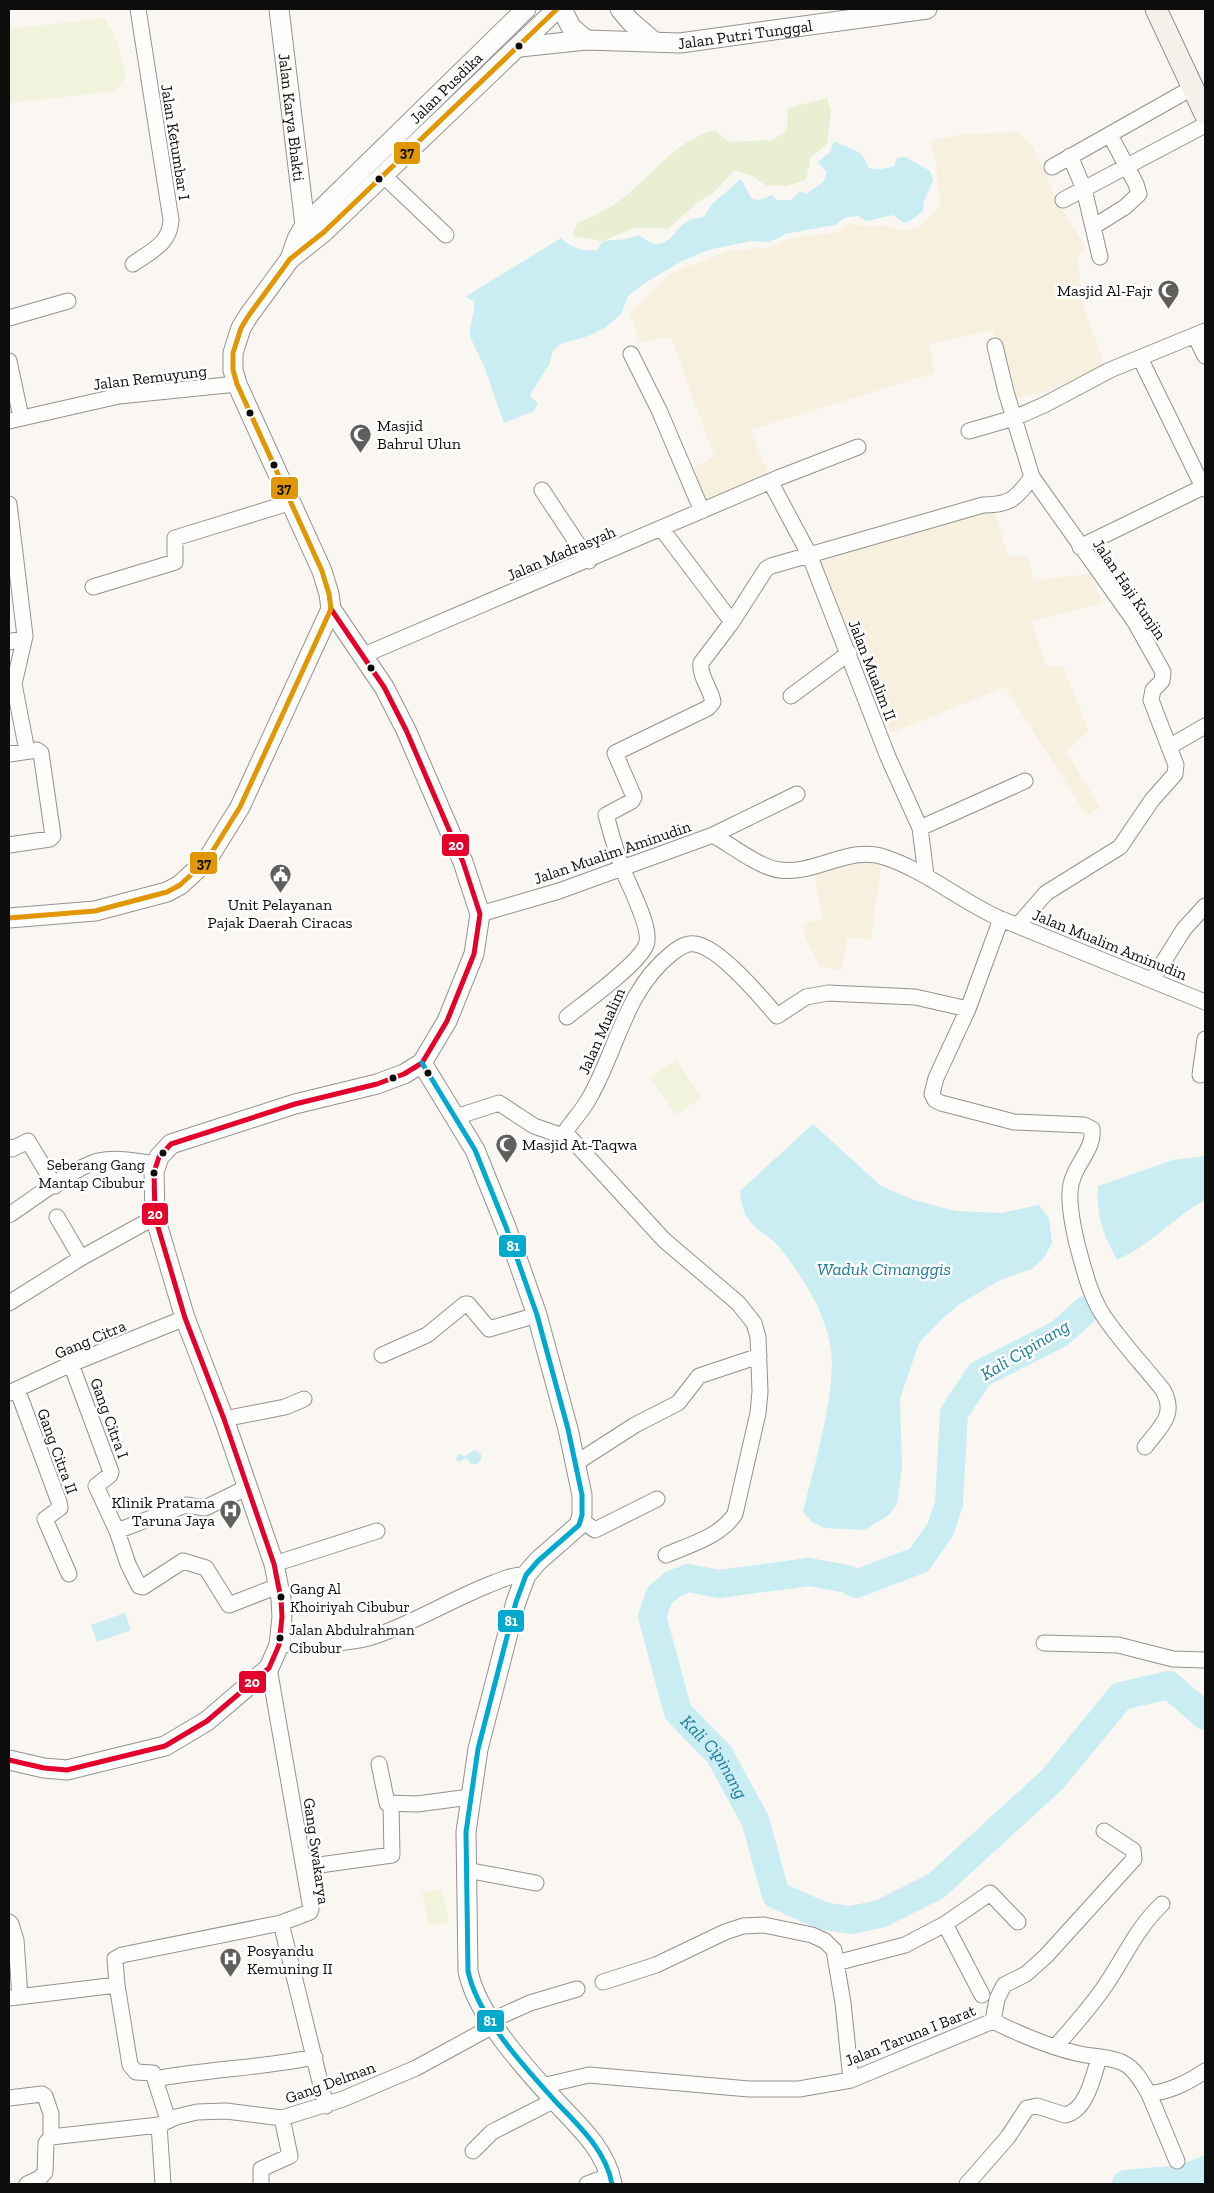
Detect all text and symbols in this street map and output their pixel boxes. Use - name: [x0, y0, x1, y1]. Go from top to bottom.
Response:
- street label: Jalan Putri Tunggal: [677, 16, 814, 53]
- unlabelled marker: [514, 41, 524, 51]
- street label: Jalan Pusdika: [406, 48, 486, 128]
- street label: Jalan Karya Bhakti: [274, 52, 309, 183]
- street label: Jalan Ketumbar I: [157, 83, 194, 201]
- line badge: 37: [393, 141, 421, 165]
- text: 37: [400, 144, 414, 161]
- unlabelled marker: [374, 174, 384, 184]
- mosque icon: Masjid Al-Fajr: [1157, 278, 1181, 309]
- place label: Masjid Al-Fajr: [1057, 281, 1153, 300]
- street label: Jalan Remuyung: [92, 361, 208, 394]
- unlabelled marker: [245, 408, 255, 418]
- place label: Masjid Bahrul Ulun: [377, 416, 462, 453]
- mosque icon: Masjid Bahrul Ulun: [349, 422, 373, 453]
- unlabelled marker: [269, 460, 279, 470]
- line badge: 37: [270, 476, 299, 500]
- text: 37: [277, 480, 291, 497]
- street label: Jalan Madrasyah: [504, 522, 618, 585]
- street label: Jalan Haji Kunjin: [1089, 535, 1171, 644]
- street label: Jalan Mualim II: [845, 617, 900, 723]
- unlabelled marker: [366, 663, 376, 673]
- street label: Jalan Mualim Aminudin: [531, 816, 694, 888]
- line badge: 20: [441, 833, 470, 857]
- text: 20: [448, 837, 464, 854]
- line badge: 37: [189, 851, 218, 875]
- text: 37: [197, 855, 211, 872]
- public building icon: Unit Pelayanan Pajak Daerah Ciracas: [268, 863, 292, 894]
- place label: Unit Pelayanan Pajak Daerah Ciracas: [207, 895, 353, 932]
- street label: Jalan Mualim Aminudin: [1030, 905, 1191, 984]
- street label: Jalan Mualim: [574, 985, 629, 1077]
- unlabelled marker: [423, 1068, 433, 1078]
- unlabelled marker: [388, 1073, 398, 1083]
- mosque icon: Masjid At-Taqwa: [494, 1132, 518, 1163]
- place label: Masjid At-Taqwa: [522, 1135, 638, 1154]
- unlabelled marker: [158, 1148, 168, 1158]
- place label: Seberang Gang Mantap Cibubur: [39, 1156, 145, 1192]
- marker: Seberang Gang Mantap Cibubur: [149, 1168, 159, 1178]
- line badge: 20: [141, 1202, 169, 1226]
- text: 20: [147, 1206, 163, 1223]
- line badge: 81: [498, 1234, 527, 1258]
- text: 81: [506, 1238, 520, 1255]
- water label: Waduk Cimanggis: [817, 1258, 951, 1280]
- water label: Kali Cipinang: [977, 1314, 1074, 1385]
- street label: Gang Citra: [52, 1316, 129, 1363]
- street label: Gang Citra I: [86, 1375, 133, 1461]
- street label: Gang Citra II: [33, 1406, 82, 1496]
- place label: Klinik Pratama Taruna Jaya: [112, 1493, 215, 1530]
- hospital icon: Klinik Pratama Taruna Jaya: [219, 1499, 243, 1530]
- place label: Gang Al Khoiriyah Cibubur: [290, 1580, 410, 1616]
- marker: Gang Al Khoiriyah Cibubur: [276, 1592, 286, 1602]
- line badge: 81: [497, 1609, 525, 1633]
- text: 81: [504, 1613, 518, 1630]
- place label: Jalan Abdulrahman Cibubur: [289, 1621, 415, 1657]
- marker: Jalan Abdulrahman Cibubur: [275, 1633, 285, 1643]
- line badge: 20: [238, 1670, 267, 1694]
- text: 20: [244, 1674, 260, 1691]
- water label: Kali Cipinang: [676, 1710, 753, 1803]
- street label: Gang Swakarya: [300, 1797, 333, 1906]
- place label: Posyandu Kemuning II: [247, 1941, 333, 1978]
- hospital icon: Posyandu Kemuning II: [219, 1947, 243, 1978]
- street label: Jalan Taruna I Barat: [842, 2001, 978, 2070]
- line badge: 81: [476, 2009, 505, 2033]
- text: 81: [483, 2013, 497, 2030]
- street label: Gang Delman: [283, 2057, 378, 2107]

